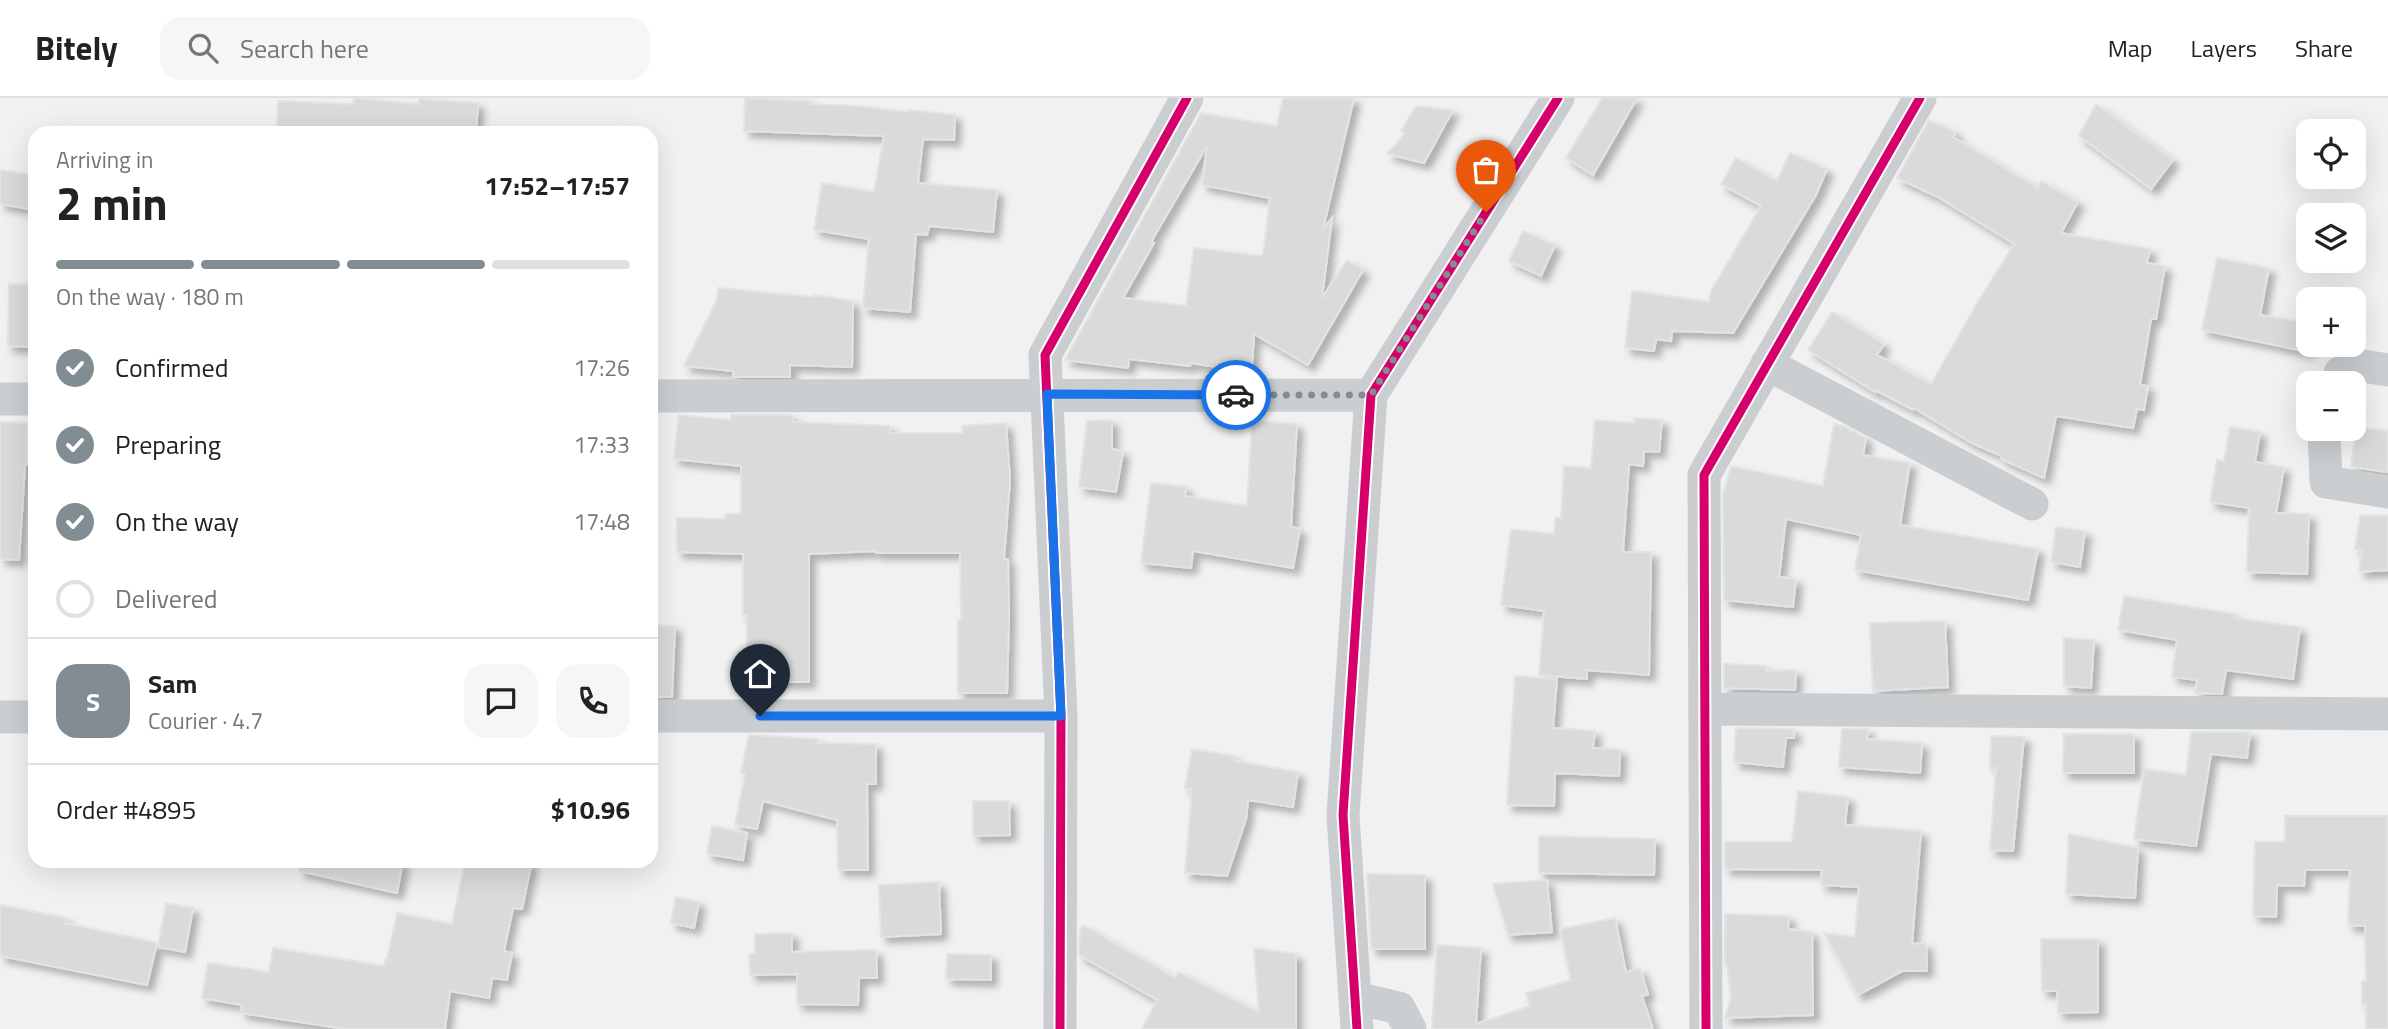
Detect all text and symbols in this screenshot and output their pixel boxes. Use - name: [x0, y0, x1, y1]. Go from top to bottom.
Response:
- search box: [160, 17, 650, 80]
- text: Bitely: [35, 23, 118, 73]
- icon: search: [184, 29, 222, 67]
- text: Search here: [240, 29, 369, 68]
- text: Map: [2108, 30, 2153, 66]
- text: Layers: [2191, 30, 2257, 66]
- text: Share: [2295, 30, 2353, 66]
- map controls: [2296, 119, 2366, 441]
- button: locate: [2296, 119, 2366, 189]
- pin: [1456, 140, 1516, 212]
- text: Arriving in: [56, 142, 153, 177]
- icon: bag: [1467, 151, 1505, 189]
- text: 17:52–17:57: [484, 166, 630, 205]
- text: 2 min: [56, 168, 168, 238]
- button: layers: [2296, 203, 2366, 273]
- text: On the way · 180 m: [56, 279, 244, 314]
- button: +: [2296, 287, 2366, 357]
- text: Confirmed: [115, 348, 229, 387]
- icon: check: [56, 349, 94, 387]
- text: 17:26: [573, 350, 630, 385]
- courier: [1201, 360, 1271, 430]
- button: −: [2296, 371, 2366, 441]
- icon: car: [1217, 376, 1255, 414]
- text: Preparing: [115, 425, 221, 464]
- icon: check: [56, 426, 94, 464]
- text: 17:33: [573, 427, 630, 462]
- text: On the way: [115, 502, 239, 541]
- icon: check: [56, 503, 94, 541]
- text: 17:48: [573, 504, 630, 539]
- text: Delivered: [115, 579, 218, 618]
- pin: [730, 644, 790, 716]
- icon: home: [741, 655, 779, 693]
- text: Sam: [148, 664, 197, 703]
- button: chat: [464, 664, 538, 738]
- button: phone: [556, 664, 630, 738]
- text: S: [86, 682, 100, 721]
- text: Courier · 4.7: [148, 703, 263, 738]
- text: Order #4895: [56, 790, 196, 829]
- text: $10.96: [551, 790, 630, 829]

